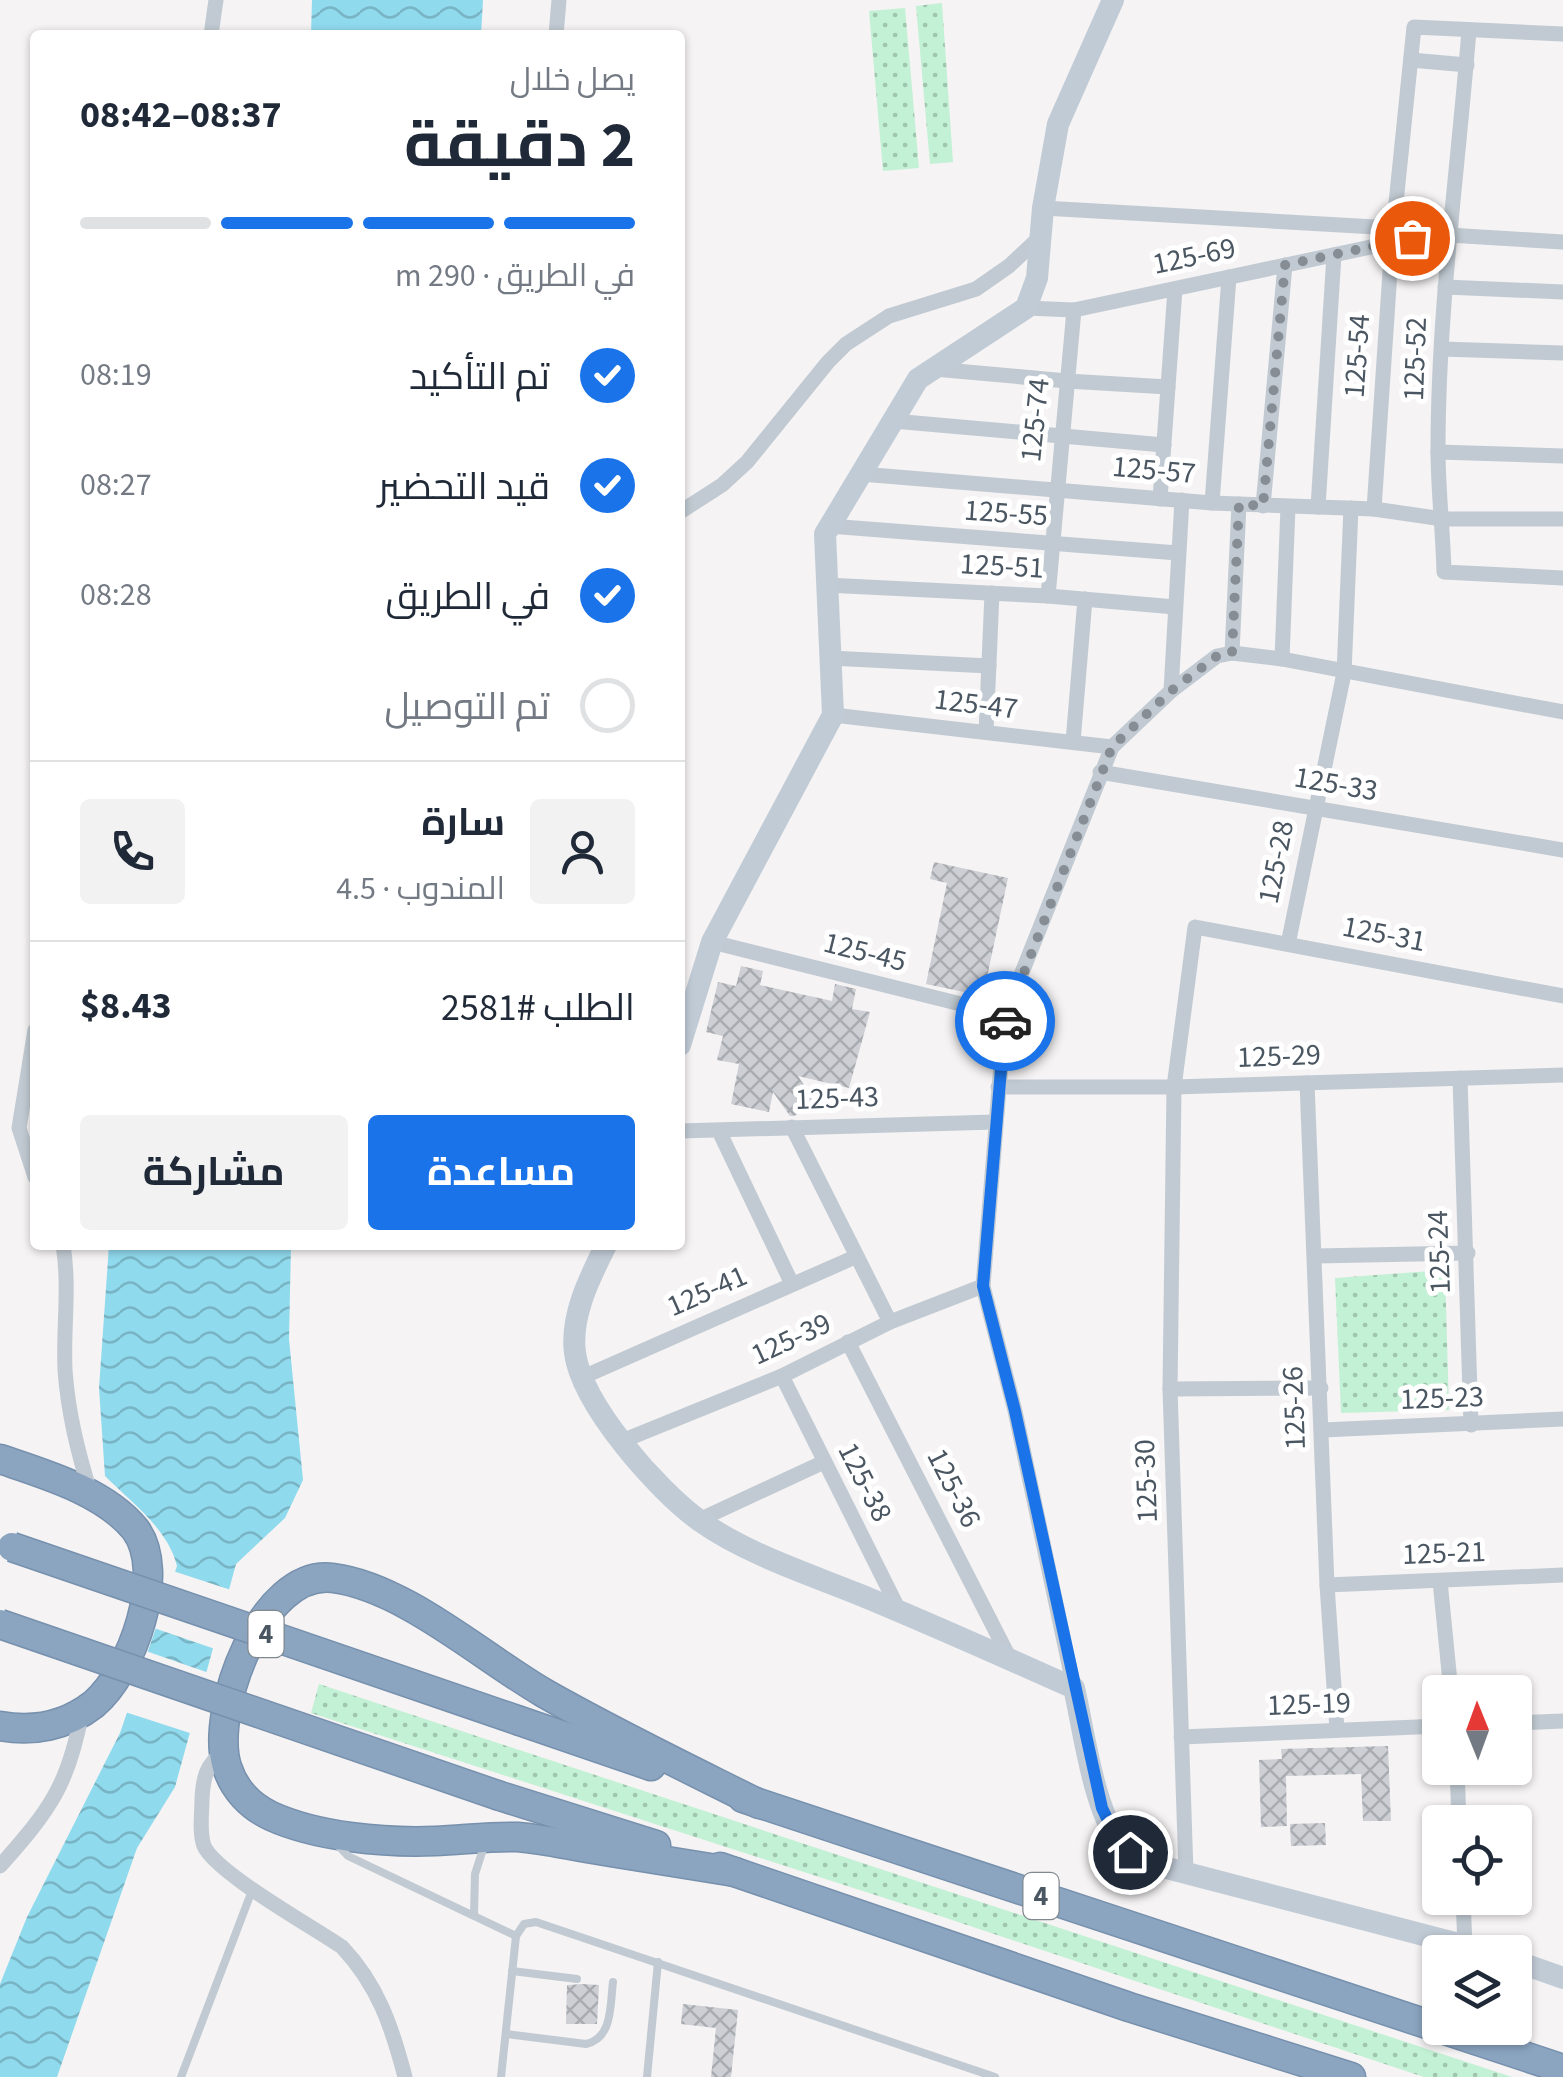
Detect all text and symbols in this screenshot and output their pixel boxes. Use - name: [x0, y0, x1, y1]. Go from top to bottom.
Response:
- text: يصل خلال: [510, 57, 635, 103]
- text: 08:37–08:42: [80, 88, 282, 142]
- text: 2 دقيقة: [404, 99, 635, 192]
- pin: [1370, 196, 1455, 281]
- icon: bag: [1385, 211, 1440, 266]
- street label: 125-69: [1149, 226, 1239, 286]
- text: في الطريق · 290 m: [395, 253, 635, 299]
- street label: 125-54: [1333, 313, 1381, 399]
- street label: 125-52: [1392, 316, 1438, 402]
- icon: check: [580, 348, 635, 403]
- text: تم التأكيد: [409, 350, 550, 404]
- text: 08:19: [80, 352, 152, 398]
- street label: 125-74: [1009, 376, 1061, 464]
- street label: 125-57: [1110, 445, 1198, 495]
- icon: check: [580, 458, 635, 513]
- text: قيد التحضير: [378, 460, 550, 514]
- text: 08:27: [80, 462, 152, 508]
- street label: 125-55: [963, 489, 1049, 537]
- street label: 125-51: [959, 542, 1045, 590]
- icon: check: [580, 568, 635, 623]
- text: في الطريق: [386, 570, 550, 624]
- text: 08:28: [80, 572, 152, 618]
- street label: 125-47: [932, 678, 1020, 730]
- text: تم التوصيل: [385, 680, 550, 734]
- street label: 125-33: [1291, 756, 1381, 812]
- text: سارة: [422, 796, 505, 850]
- button: phone: [80, 799, 185, 904]
- button: person: [530, 799, 635, 904]
- street label: 125-28: [1247, 817, 1305, 907]
- text: المندوب · 4.5: [336, 866, 505, 912]
- street label: 125-31: [1339, 905, 1429, 963]
- street label: 125-45: [819, 921, 911, 983]
- courier: [955, 971, 1055, 1071]
- text: $8.43: [80, 979, 172, 1033]
- text: الطلب #2581: [441, 981, 635, 1035]
- icon: car: [978, 994, 1033, 1049]
- street label: 125-29: [1236, 1033, 1322, 1079]
- street label: 125-43: [794, 1075, 880, 1121]
- button: مشاركة: [80, 1115, 348, 1230]
- button: مساعدة: [368, 1115, 635, 1230]
- street label: 125-24: [1416, 1209, 1462, 1295]
- street label: 125-41: [660, 1254, 754, 1328]
- street label: 125-39: [744, 1302, 838, 1376]
- street label: 125-26: [1271, 1365, 1317, 1451]
- street label: 125-23: [1399, 1375, 1485, 1421]
- street label: 125-38: [827, 1435, 903, 1529]
- street label: 125-30: [1123, 1438, 1169, 1524]
- street label: 125-36: [916, 1441, 992, 1535]
- street label: 125-21: [1401, 1530, 1487, 1576]
- road number: 4: [248, 1611, 284, 1657]
- north arrow: [1422, 1675, 1532, 1785]
- map controls: [1422, 1675, 1532, 2045]
- street label: 125-19: [1266, 1681, 1352, 1727]
- button: locate: [1422, 1805, 1532, 1915]
- pin: [1088, 1810, 1173, 1895]
- icon: home: [1103, 1825, 1158, 1880]
- road number: 4: [1024, 1873, 1058, 1919]
- button: layers: [1422, 1935, 1532, 2045]

